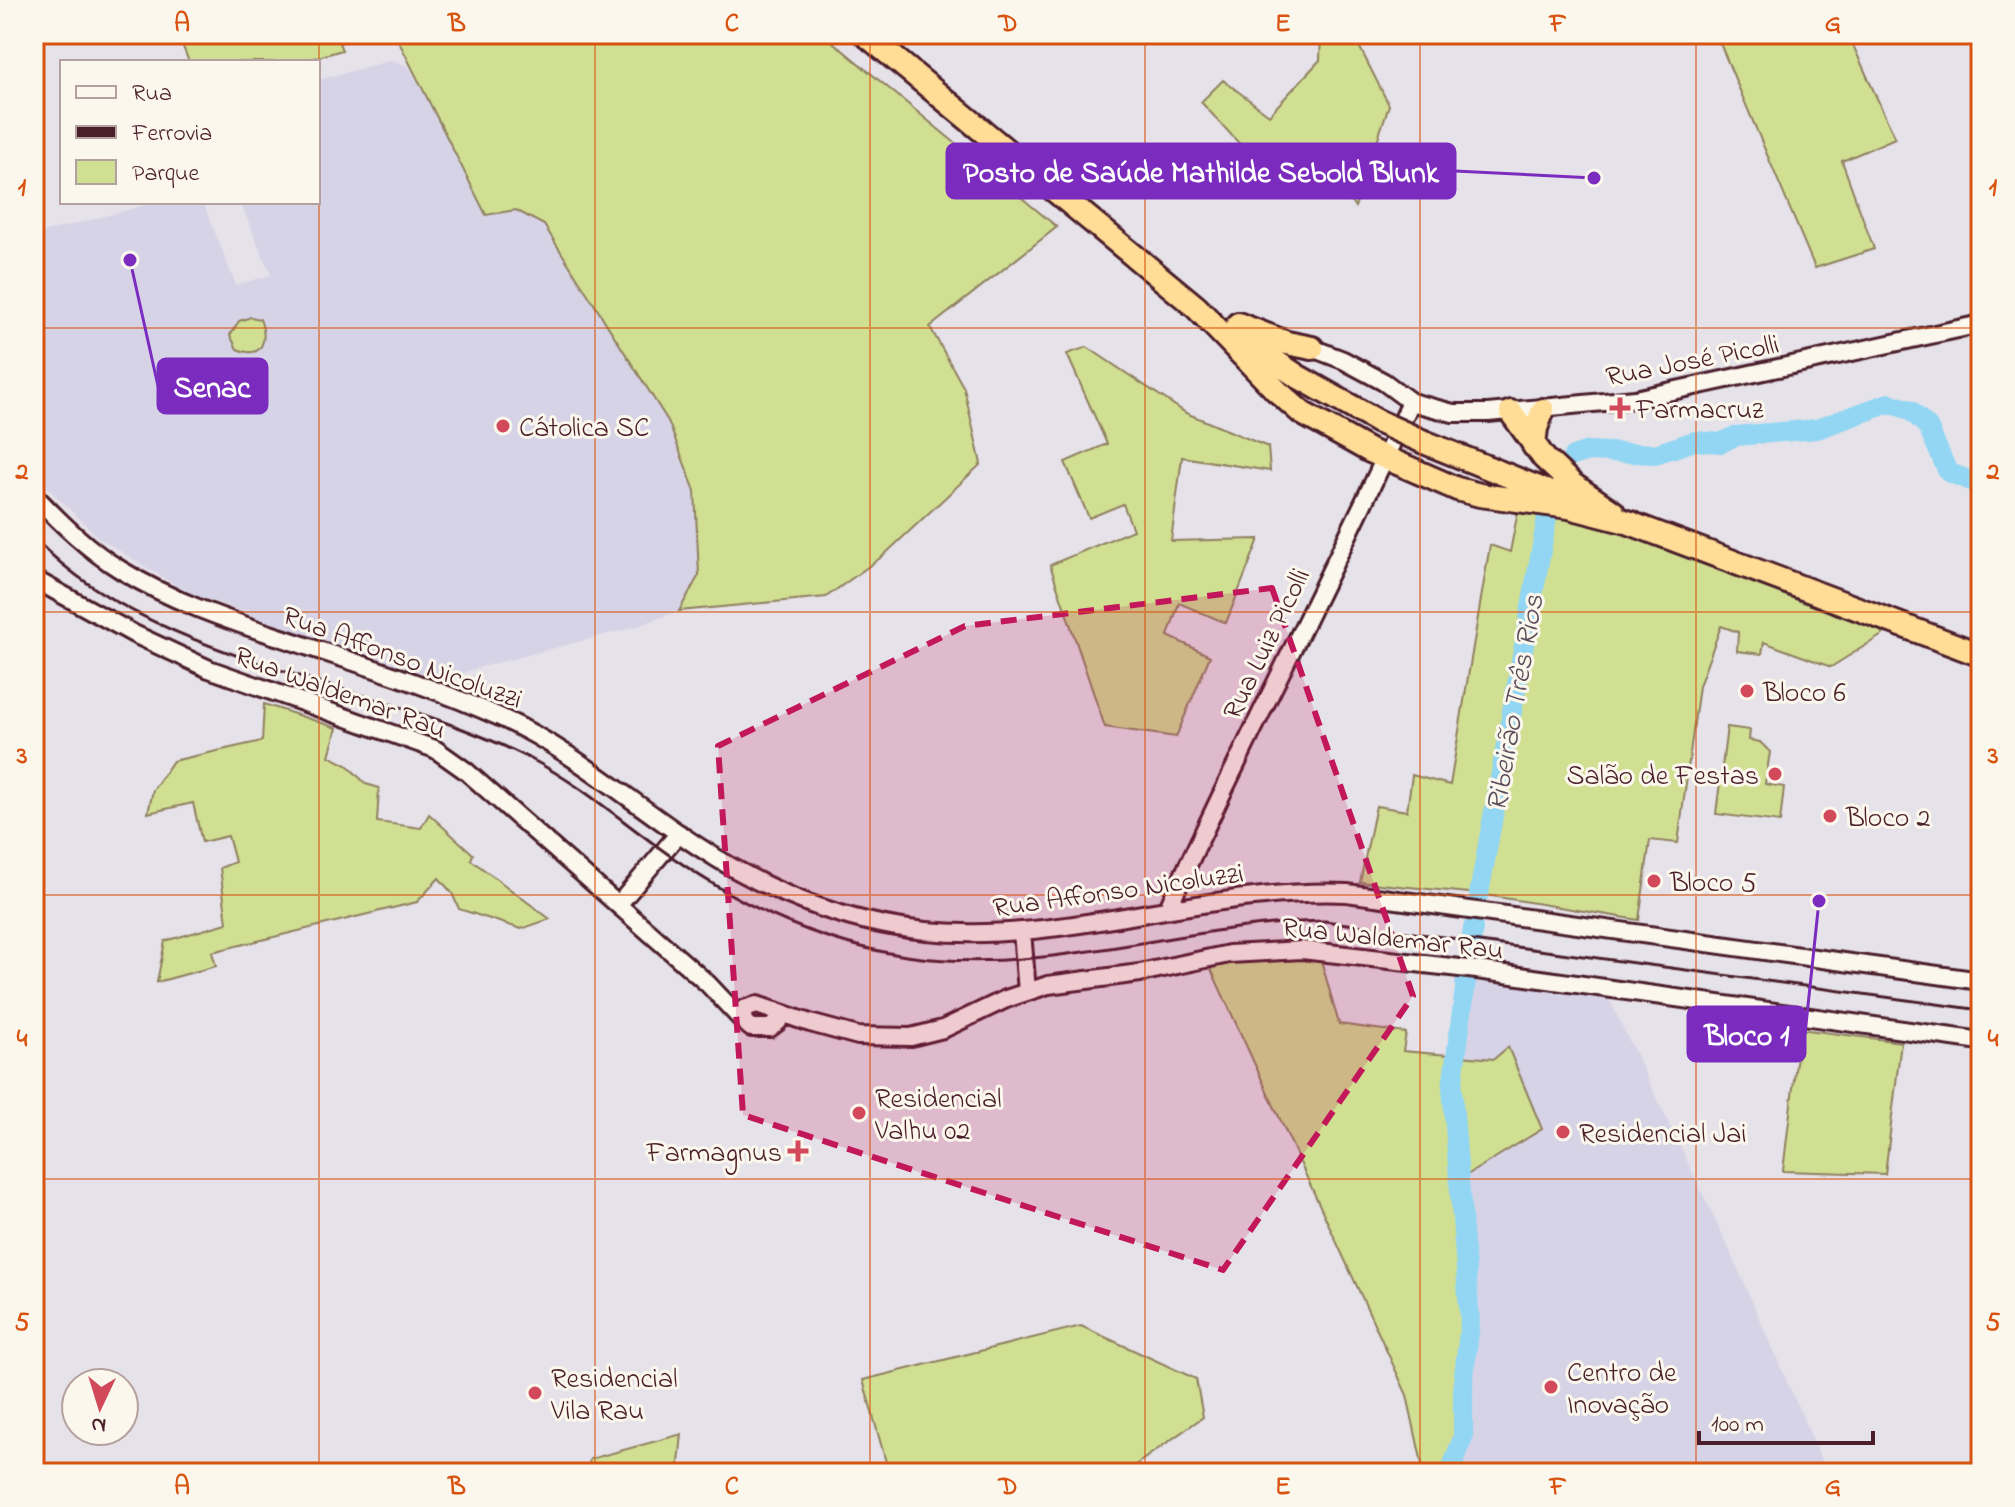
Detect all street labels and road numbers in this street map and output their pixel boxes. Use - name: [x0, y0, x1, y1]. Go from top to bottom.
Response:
- street label: Rua José Picolli: [1603, 326, 1783, 399]
- street label: Rua Luiz Picolli: [1214, 562, 1322, 727]
- street label: Rua Affonso Nicoluzzi: [276, 597, 528, 722]
- street label: Rua Waldemar Rau: [228, 637, 451, 752]
- street label: Rua Affonso Nicoluzzi: [991, 855, 1246, 930]
- street label: Rua Waldemar Rau: [1280, 908, 1505, 972]

